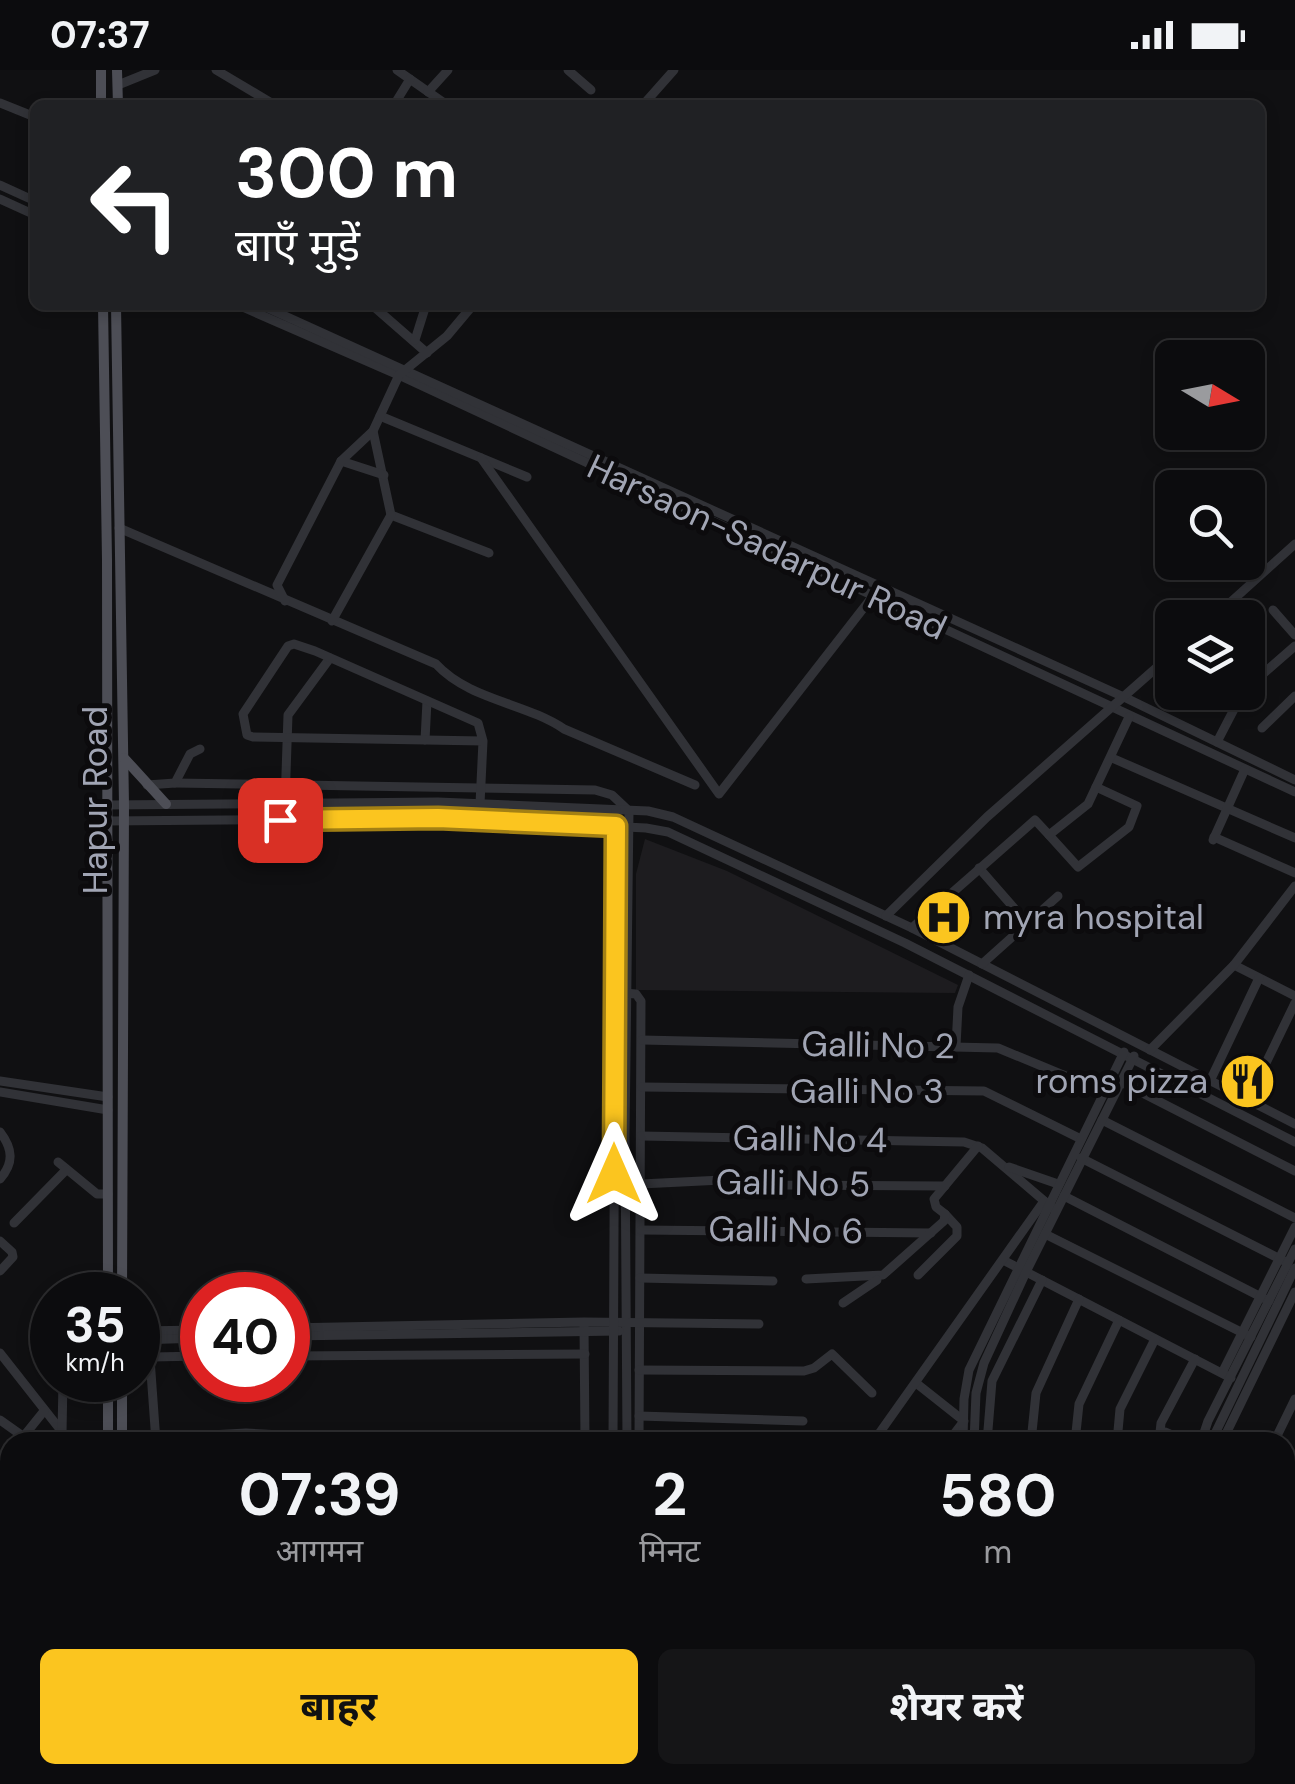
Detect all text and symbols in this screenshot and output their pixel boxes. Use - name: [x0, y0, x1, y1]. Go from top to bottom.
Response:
- text: 07:37: [50, 10, 150, 60]
- text: 300 m: [235, 128, 458, 219]
- icon: left: [70, 140, 200, 270]
- text: बाएँ मुड़ें: [235, 216, 360, 275]
- north arrow: [1155, 340, 1265, 450]
- map controls: [1155, 340, 1265, 710]
- street label: Harsaon-Sadarpur Road: [580, 443, 954, 651]
- button: search: [1155, 470, 1265, 580]
- button: layers: [1155, 600, 1265, 710]
- street label: Hapur Road: [72, 706, 118, 894]
- pin: [238, 778, 323, 863]
- icon: arrive: [253, 793, 308, 848]
- hospital icon: myra hospital: [914, 887, 974, 947]
- place label: myra hospital: [983, 894, 1204, 940]
- street label: Galli No 2: [801, 1021, 955, 1069]
- restaurant icon: roms pizza: [1217, 1051, 1277, 1111]
- place label: roms pizza: [1035, 1058, 1208, 1104]
- street label: Galli No 3: [790, 1068, 944, 1114]
- street label: Galli No 4: [732, 1115, 888, 1163]
- position arrow: [562, 1122, 666, 1226]
- street label: Galli No 5: [715, 1159, 871, 1207]
- street label: Galli No 6: [708, 1206, 864, 1254]
- speed limit sign: 40: [180, 1272, 310, 1402]
- text: 35: [64, 1292, 126, 1358]
- text: km/h: [65, 1346, 125, 1379]
- text: 07:39: [238, 1455, 401, 1534]
- text: 2: [653, 1455, 687, 1534]
- text: 580: [939, 1456, 1056, 1535]
- text: आगमन: [276, 1530, 363, 1572]
- text: मिनट: [639, 1530, 700, 1572]
- text: m: [983, 1531, 1012, 1573]
- button: बाहर: [40, 1649, 638, 1764]
- button: शेयर करें: [658, 1649, 1255, 1764]

